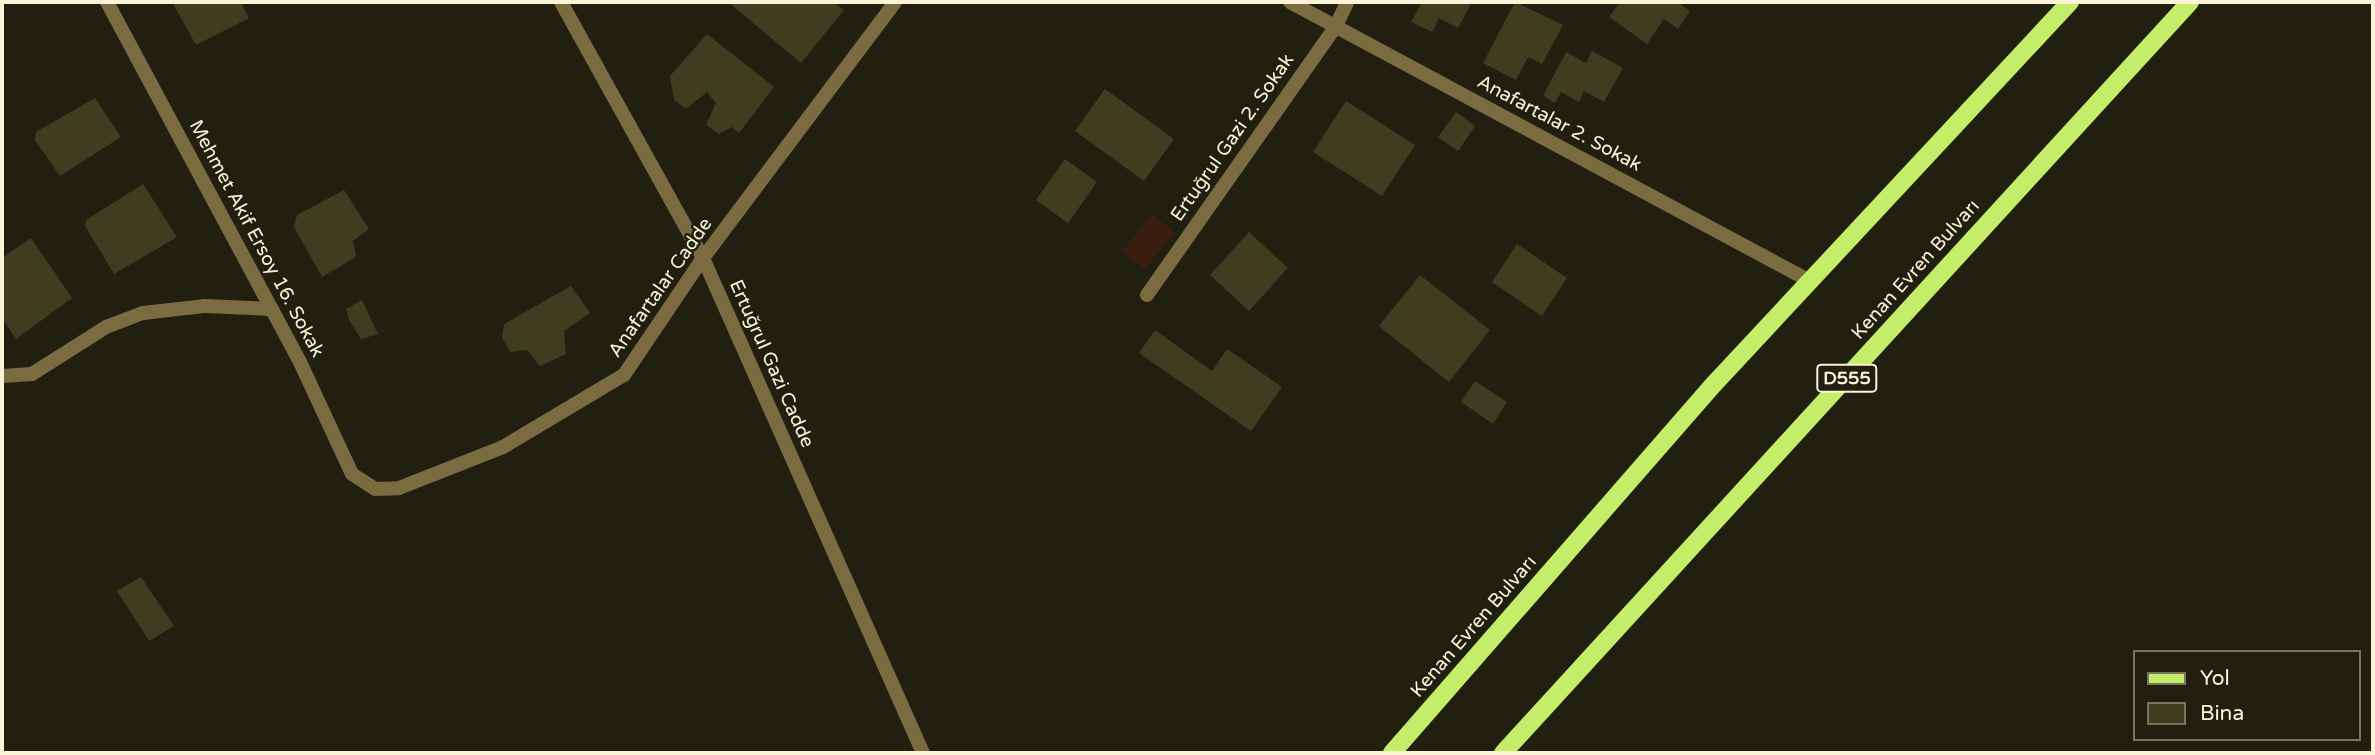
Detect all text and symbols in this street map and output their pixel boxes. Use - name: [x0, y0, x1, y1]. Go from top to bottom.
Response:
- street label: Ertuğrul Gazi 2. Sokak: [1167, 50, 1299, 226]
- street label: Anafartalar 2. Sokak: [1473, 71, 1645, 177]
- street label: Mehmet Akif Ersoy 16. Sokak: [184, 117, 328, 361]
- street label: Kenan Evren Bulvarı: [1847, 195, 1985, 345]
- street label: Anafartalar Cadde: [604, 214, 718, 362]
- street label: Ertuğrul Gazi Cadde: [724, 276, 818, 452]
- road number: D555: [1815, 364, 1878, 392]
- street label: Kenan Evren Bulvarı: [1406, 551, 1542, 703]
- legend: [2134, 650, 2361, 741]
- text: Yol: [2200, 666, 2230, 691]
- text: Bina: [2200, 701, 2244, 726]

